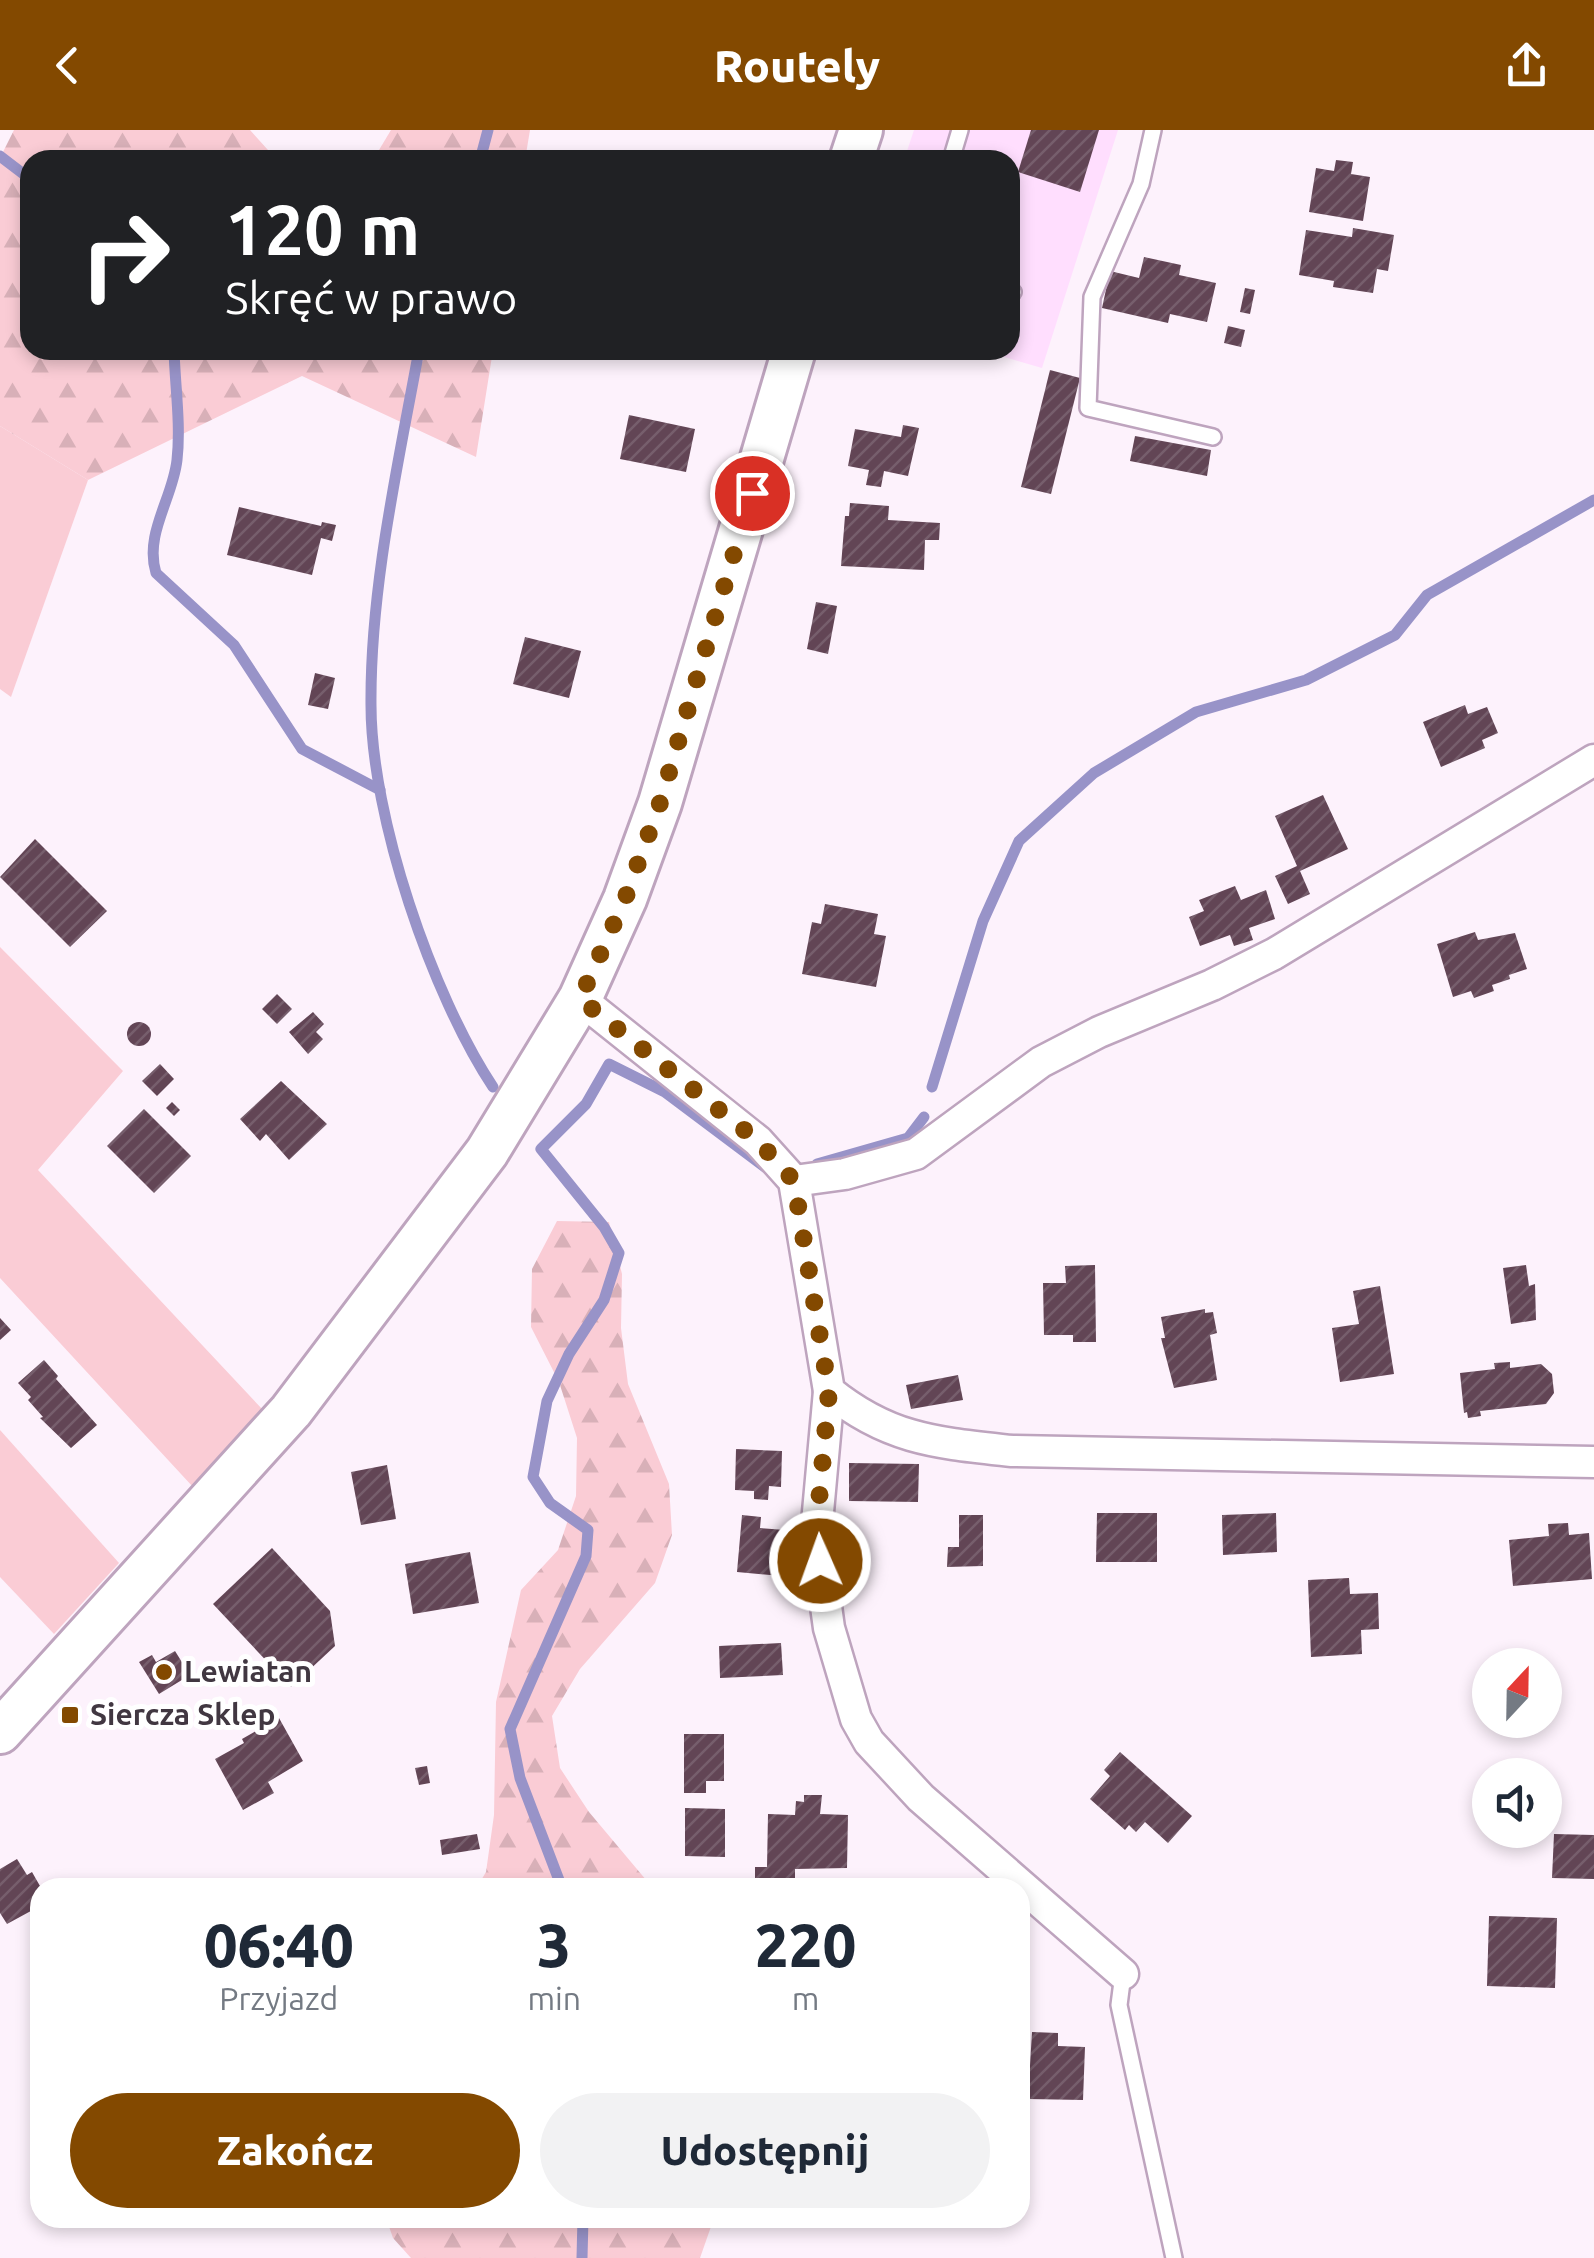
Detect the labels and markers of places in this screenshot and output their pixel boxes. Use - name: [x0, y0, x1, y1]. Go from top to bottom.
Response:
- pin: [710, 451, 795, 536]
- place label: Lewiatan: [184, 1654, 312, 1688]
- marker: Lewiatan: [153, 1661, 175, 1683]
- place label: Siercza Sklep: [90, 1697, 275, 1731]
- marker: Siercza Sklep: [59, 1704, 81, 1726]

